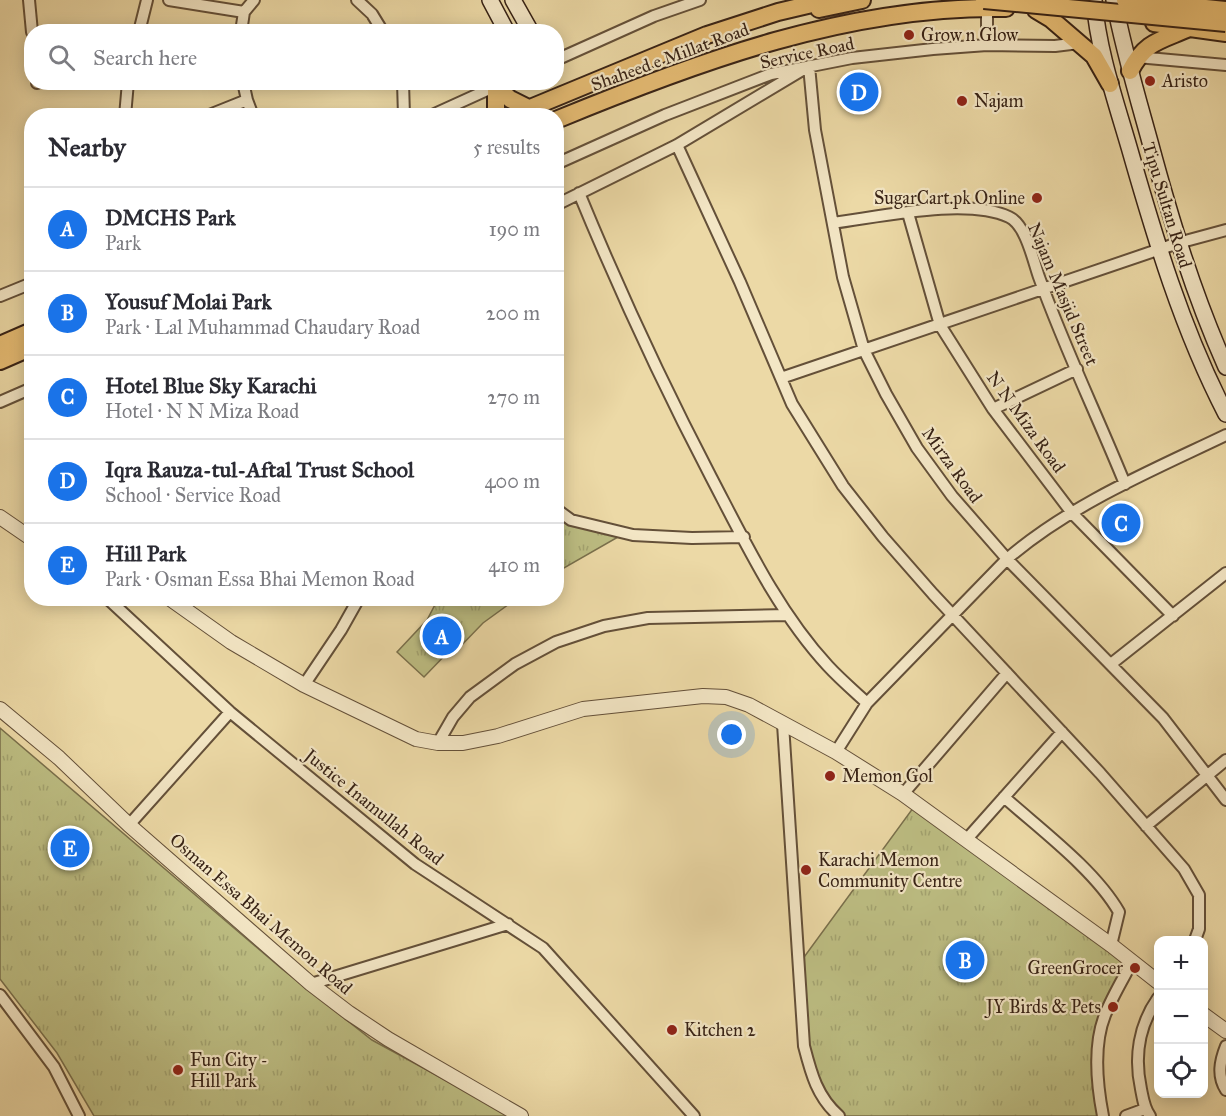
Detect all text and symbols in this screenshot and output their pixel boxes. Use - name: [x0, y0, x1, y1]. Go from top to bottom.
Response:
- street label: Shaheed e Millat Road: [588, 18, 752, 96]
- search box: [24, 24, 564, 90]
- place label: Grow n Glow: [921, 24, 1018, 46]
- marker: Grow n Glow: [902, 28, 916, 42]
- street label: Service Road: [758, 32, 856, 74]
- icon: search: [45, 41, 78, 74]
- text: Search here: [93, 44, 197, 71]
- pin: D: [840, 70, 878, 115]
- place label: Aristo: [1161, 70, 1208, 92]
- marker: Aristo: [1143, 74, 1157, 88]
- place label: Najam: [974, 90, 1024, 112]
- marker: Najam: [955, 94, 969, 108]
- text: Nearby: [48, 131, 126, 163]
- text: 5 results: [473, 135, 540, 159]
- street label: Tipu Sultan Road: [1137, 139, 1197, 271]
- place label: SugarCart.pk Online: [874, 187, 1025, 210]
- marker: SugarCart.pk Online: [1030, 191, 1044, 205]
- text: DMCHS Park: [105, 204, 236, 231]
- text: A: [61, 217, 74, 241]
- text: 190 m: [489, 217, 540, 241]
- street label: Najam Masjid Street: [1023, 219, 1103, 369]
- text: Park: [105, 231, 141, 255]
- text: Yousuf Molai Park: [105, 288, 272, 315]
- text: B: [61, 301, 74, 325]
- text: 200 m: [486, 301, 540, 325]
- text: Park · Lal Muhammad Chaudary Road: [105, 315, 420, 339]
- street label: N N Miza Road: [982, 367, 1070, 477]
- text: Hotel Blue Sky Karachi: [105, 372, 317, 399]
- text: C: [61, 385, 74, 409]
- text: 270 m: [487, 385, 540, 409]
- text: Hotel · N N Miza Road: [105, 399, 299, 423]
- street label: Mirza Road: [917, 423, 987, 507]
- text: Iqra Rauza-tul-Aftal Trust School: [105, 456, 414, 483]
- text: D: [60, 469, 75, 493]
- text: 400 m: [484, 469, 540, 493]
- text: School · Service Road: [105, 483, 281, 507]
- pin: C: [1102, 500, 1140, 546]
- text: Hill Park: [105, 540, 187, 567]
- text: E: [60, 553, 75, 577]
- text: 410 m: [488, 553, 540, 577]
- text: Park · Osman Essa Bhai Memon Road: [105, 567, 415, 591]
- pin: A: [422, 614, 462, 658]
- your location: [717, 720, 746, 749]
- street label: Justice Inamullah Road: [298, 743, 448, 871]
- place label: Memon Gol: [842, 765, 933, 787]
- marker: Memon Gol: [823, 769, 837, 783]
- pin: E: [50, 826, 90, 870]
- street label: Osman Essa Bhai Memon Road: [165, 829, 357, 999]
- place label: Karachi Memon Community Centre: [818, 849, 962, 892]
- marker: Karachi Memon Community Centre: [799, 863, 813, 877]
- map controls: [1154, 936, 1208, 1098]
- button: +: [1154, 936, 1208, 990]
- pin: B: [946, 938, 984, 982]
- place label: GreenGrocer: [1028, 957, 1123, 979]
- marker: GreenGrocer: [1128, 961, 1142, 975]
- button: −: [1154, 990, 1208, 1044]
- place label: JY Birds & Pets: [984, 996, 1101, 1019]
- marker: JY Birds & Pets: [1106, 1000, 1120, 1014]
- place label: Kitchen 2: [684, 1019, 756, 1041]
- marker: Kitchen 2: [665, 1023, 679, 1037]
- button: locate: [1154, 1044, 1208, 1098]
- place label: Fun City - Hill Park: [190, 1049, 268, 1092]
- marker: Fun City - Hill Park: [171, 1063, 185, 1077]

